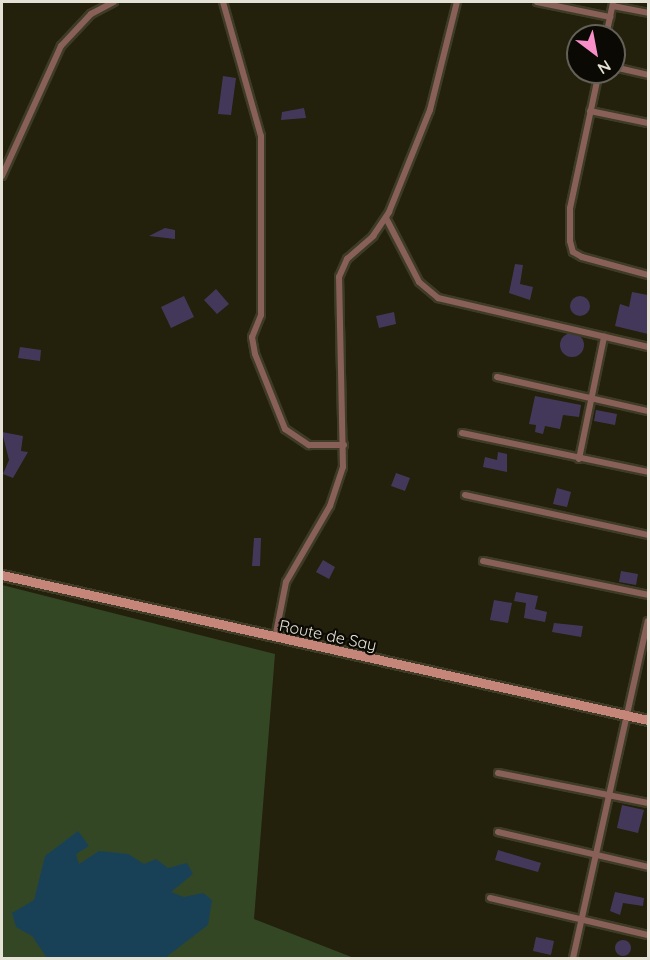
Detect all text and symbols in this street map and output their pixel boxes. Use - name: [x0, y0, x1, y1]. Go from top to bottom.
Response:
- north arrow: [566, 24, 626, 84]
- text: N: [594, 56, 615, 79]
- street label: Route de Say: [278, 615, 378, 655]

